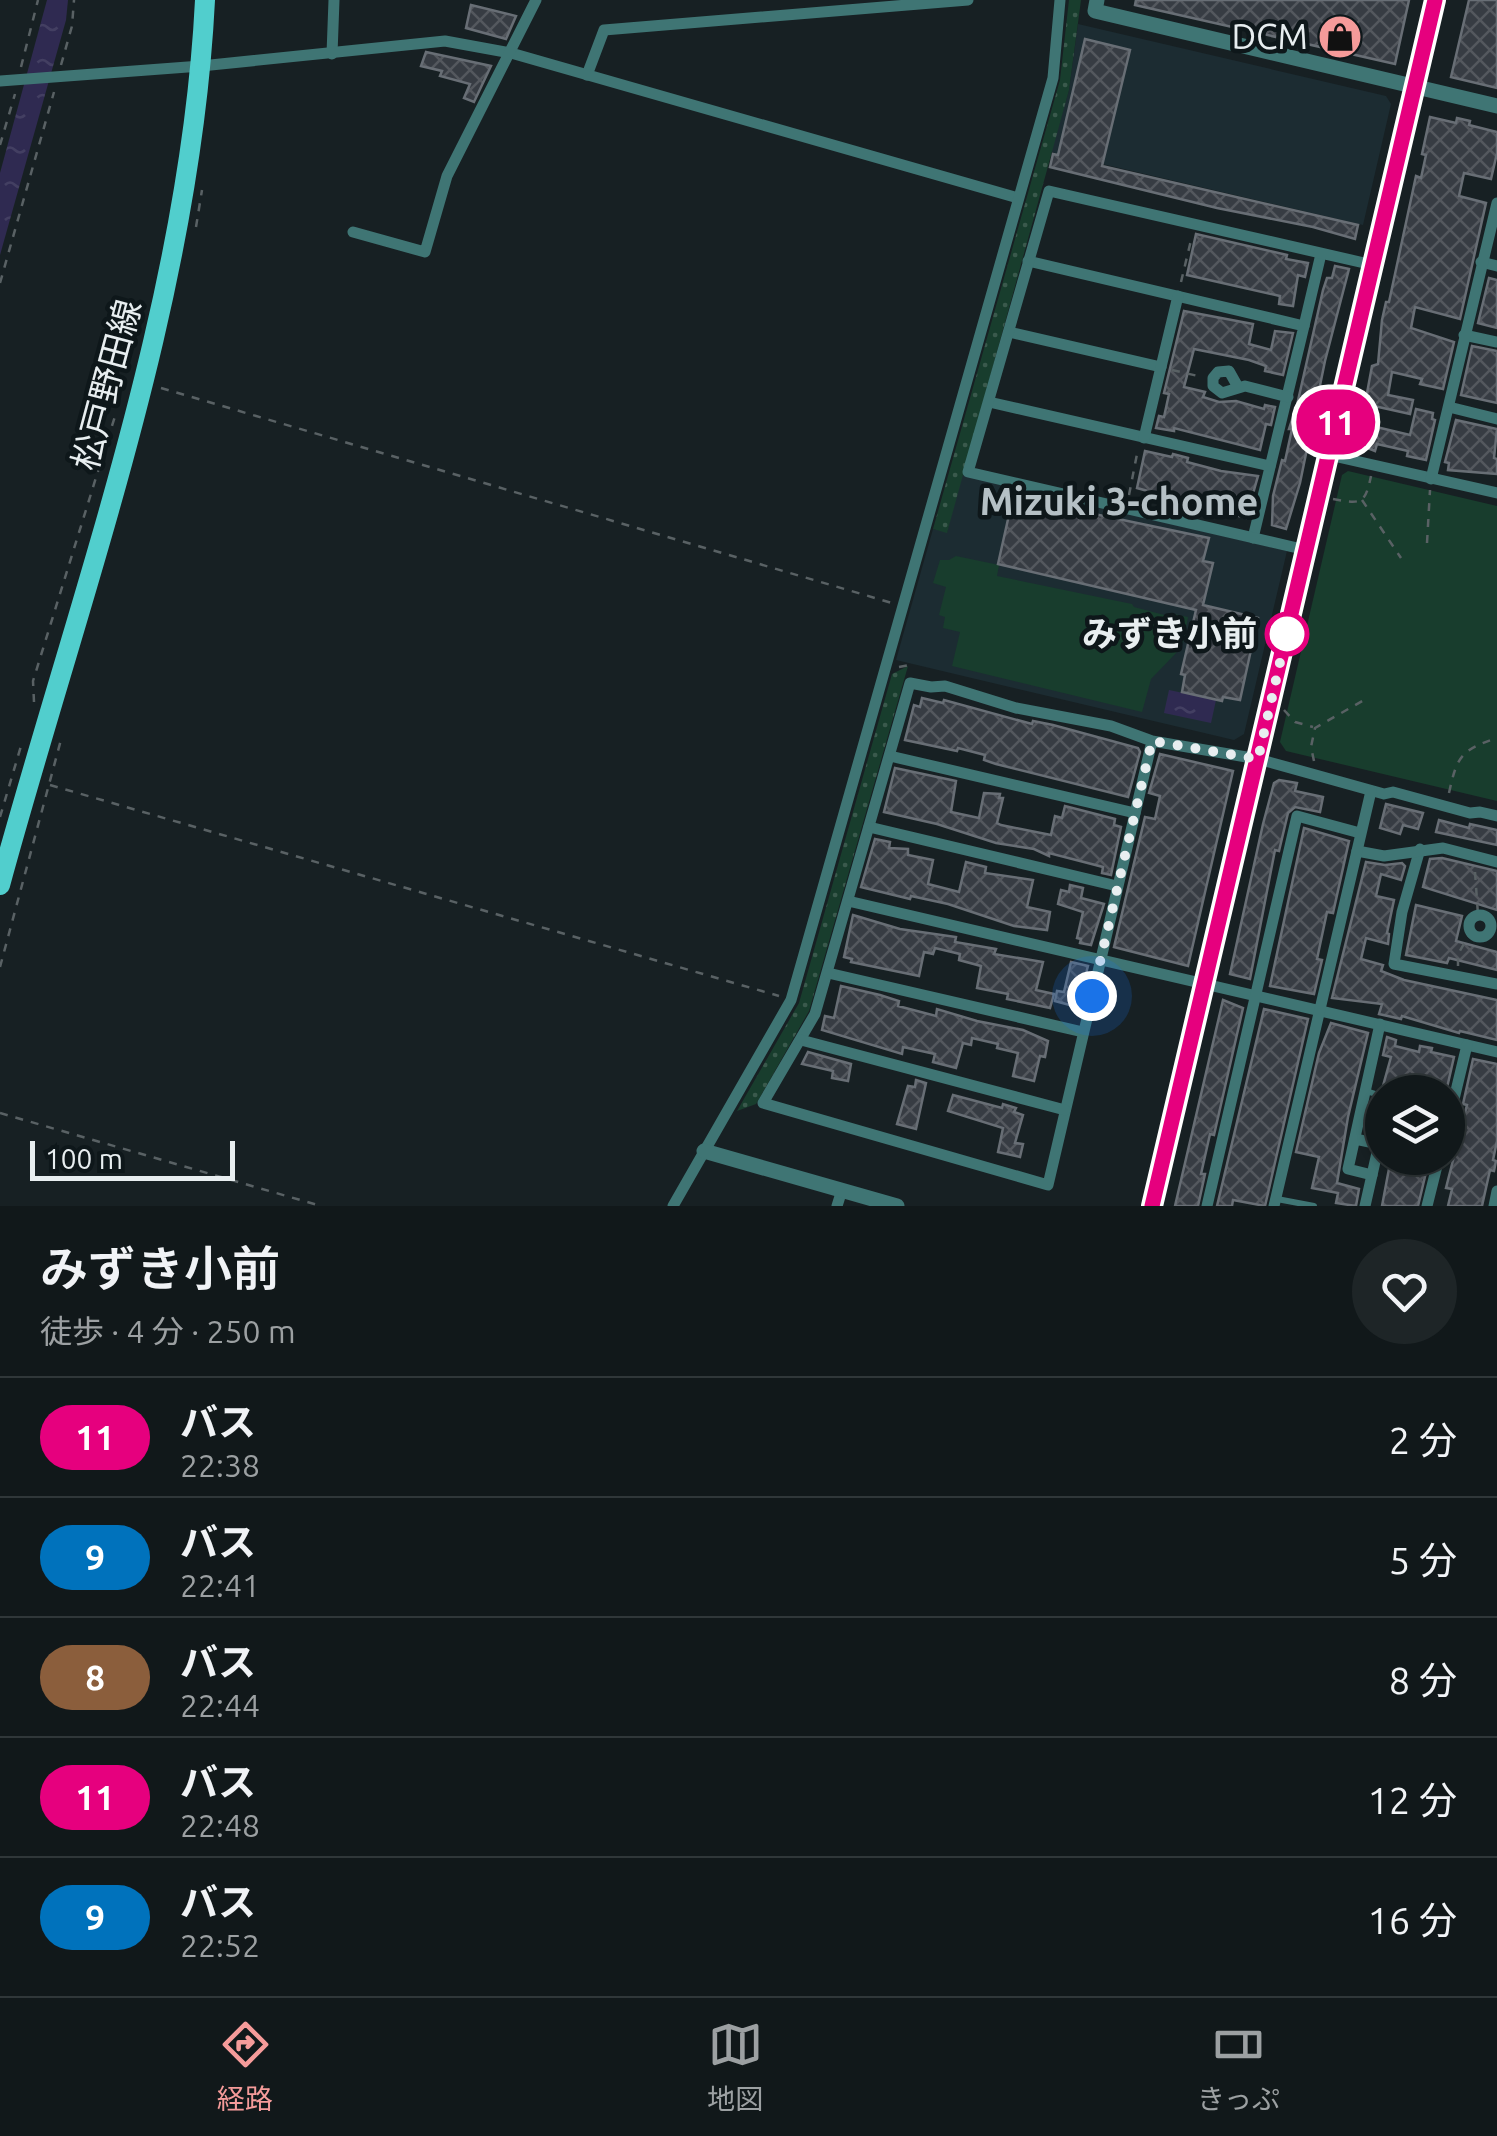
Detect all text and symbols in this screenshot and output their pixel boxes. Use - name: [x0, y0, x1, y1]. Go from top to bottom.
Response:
- shop icon: DCM: [1317, 14, 1363, 60]
- place label: DCM: [1231, 16, 1308, 56]
- street label: 松戸野田線: [64, 295, 148, 474]
- line badge: 11: [1291, 390, 1381, 454]
- text: 11: [1316, 402, 1356, 442]
- district label: Mizuki 3-chome: [980, 480, 1258, 522]
- place label: みずき小前: [1082, 613, 1257, 653]
- marker: みずき小前: [1266, 613, 1308, 655]
- your location: [1067, 971, 1117, 1021]
- map controls: [1365, 1075, 1465, 1175]
- button: layers: [1365, 1075, 1465, 1175]
- scale bar: [30, 1136, 235, 1180]
- text: 100 m: [45, 1143, 123, 1174]
- button: heart: [1352, 1239, 1457, 1344]
- text: みずき小前: [40, 1241, 280, 1295]
- text: 徒歩 · 4 分 · 250 m: [40, 1313, 296, 1349]
- text: バス: [180, 1401, 256, 1443]
- text: 11: [75, 1417, 115, 1457]
- text: 2 分: [1389, 1419, 1457, 1461]
- text: 22:38: [180, 1447, 260, 1483]
- text: バス: [180, 1521, 256, 1563]
- text: 9: [85, 1537, 105, 1577]
- text: 5 分: [1389, 1539, 1457, 1581]
- text: 22:41: [180, 1567, 260, 1603]
- text: バス: [180, 1641, 256, 1683]
- text: 8: [85, 1657, 105, 1697]
- text: 8 分: [1389, 1659, 1457, 1701]
- text: 22:44: [180, 1687, 260, 1723]
- text: バス: [180, 1761, 256, 1803]
- text: 11: [75, 1777, 115, 1817]
- text: 12 分: [1367, 1779, 1457, 1821]
- text: 22:48: [180, 1807, 260, 1843]
- text: バス: [180, 1881, 256, 1923]
- text: 9: [85, 1897, 105, 1937]
- text: 16 分: [1367, 1899, 1457, 1941]
- text: 22:52: [180, 1927, 260, 1963]
- tab: 経路: [217, 2017, 273, 2117]
- tab: 地図: [707, 2017, 763, 2117]
- tab: きっぷ: [1197, 2017, 1280, 2117]

